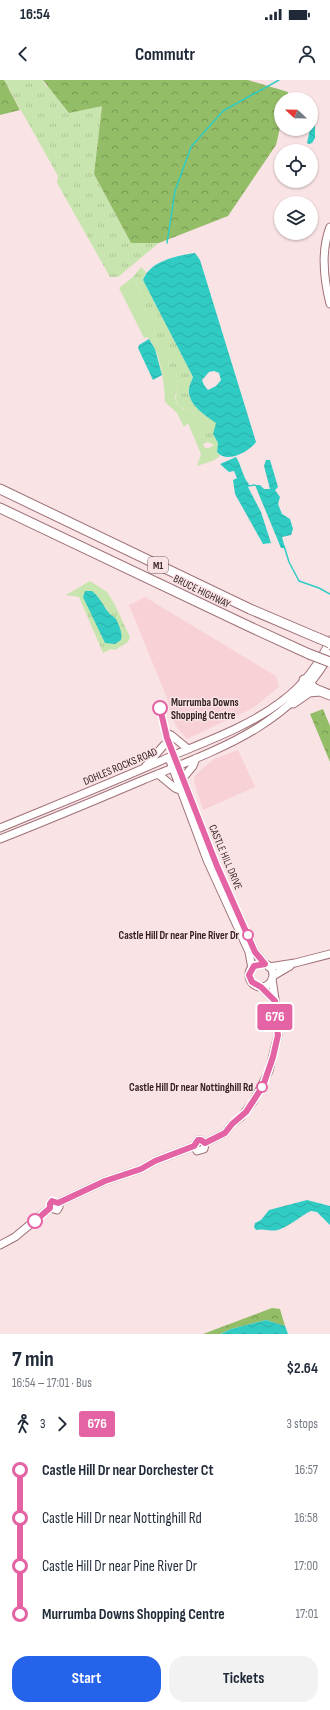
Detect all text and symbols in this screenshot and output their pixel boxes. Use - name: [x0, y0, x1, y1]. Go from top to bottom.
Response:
- text: 16:54: [20, 5, 50, 24]
- icon: back: [12, 43, 34, 65]
- icon: person: [296, 43, 318, 65]
- text: Commutr: [135, 44, 195, 65]
- north arrow: [274, 92, 318, 136]
- map controls: [274, 92, 318, 240]
- button: locate: [274, 144, 318, 188]
- button: layers: [274, 196, 318, 240]
- road number: M1: [148, 557, 168, 573]
- street label: BRUCE HIGHWAY: [171, 572, 233, 611]
- place label: Murrumba Downs Shopping Centre: [171, 696, 239, 722]
- marker: Murrumba Downs Shopping Centre: [152, 700, 168, 716]
- street label: DOHLES ROCKS ROAD: [81, 745, 159, 788]
- street label: CASTLE HILL DRIVE: [206, 823, 245, 892]
- place label: Castle Hill Dr near Pine River Dr: [119, 929, 240, 942]
- marker: Castle Hill Dr near Pine River Dr: [242, 929, 254, 941]
- line badge: 676: [252, 1004, 298, 1030]
- text: 676: [265, 1008, 285, 1025]
- place label: Castle Hill Dr near Nottinghill Rd: [129, 1081, 253, 1094]
- marker: Castle Hill Dr near Nottinghill Rd: [256, 1081, 268, 1093]
- unlabelled marker: [27, 1213, 43, 1229]
- text: 7 min: [12, 1346, 54, 1373]
- text: $2.64: [286, 1359, 318, 1378]
- text: 16:54 – 17:01 · Bus: [12, 1375, 92, 1391]
- icon: walk: [12, 1413, 34, 1435]
- icon: forward: [51, 1413, 73, 1435]
- text: 676: [87, 1415, 107, 1432]
- text: 3: [40, 1416, 45, 1432]
- text: 3 stops: [287, 1416, 318, 1432]
- text: Castle Hill Dr near Dorchester Ct: [42, 1461, 213, 1480]
- text: 16:57: [295, 1462, 318, 1478]
- text: Castle Hill Dr near Nottinghill Rd: [42, 1509, 202, 1528]
- text: 16:58: [294, 1510, 318, 1526]
- text: Castle Hill Dr near Pine River Dr: [42, 1557, 197, 1576]
- text: 17:00: [294, 1558, 318, 1574]
- text: Murrumba Downs Shopping Centre: [42, 1605, 225, 1624]
- text: 17:01: [296, 1606, 318, 1622]
- button: Start: [12, 1656, 161, 1702]
- button: Tickets: [169, 1656, 318, 1702]

